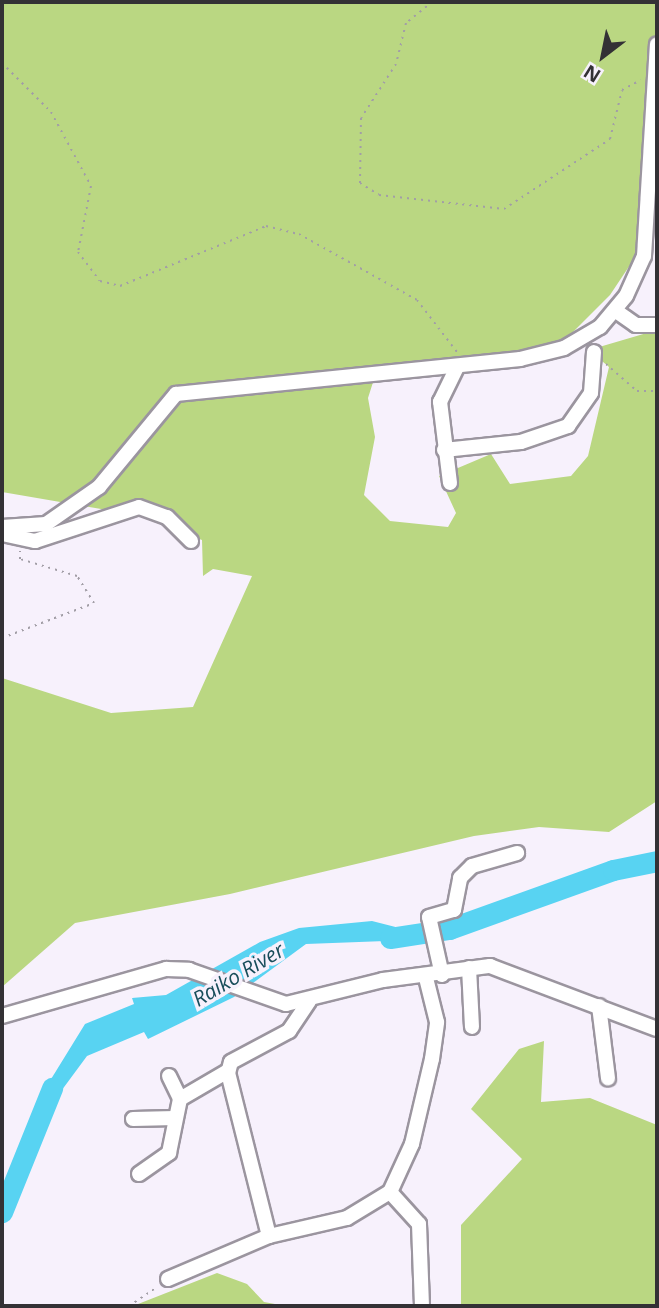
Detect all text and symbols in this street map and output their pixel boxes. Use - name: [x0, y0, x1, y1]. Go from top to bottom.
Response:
- north arrow: [568, 21, 638, 91]
- text: N: [578, 59, 605, 89]
- water label: Raiko River: [188, 937, 288, 1011]

